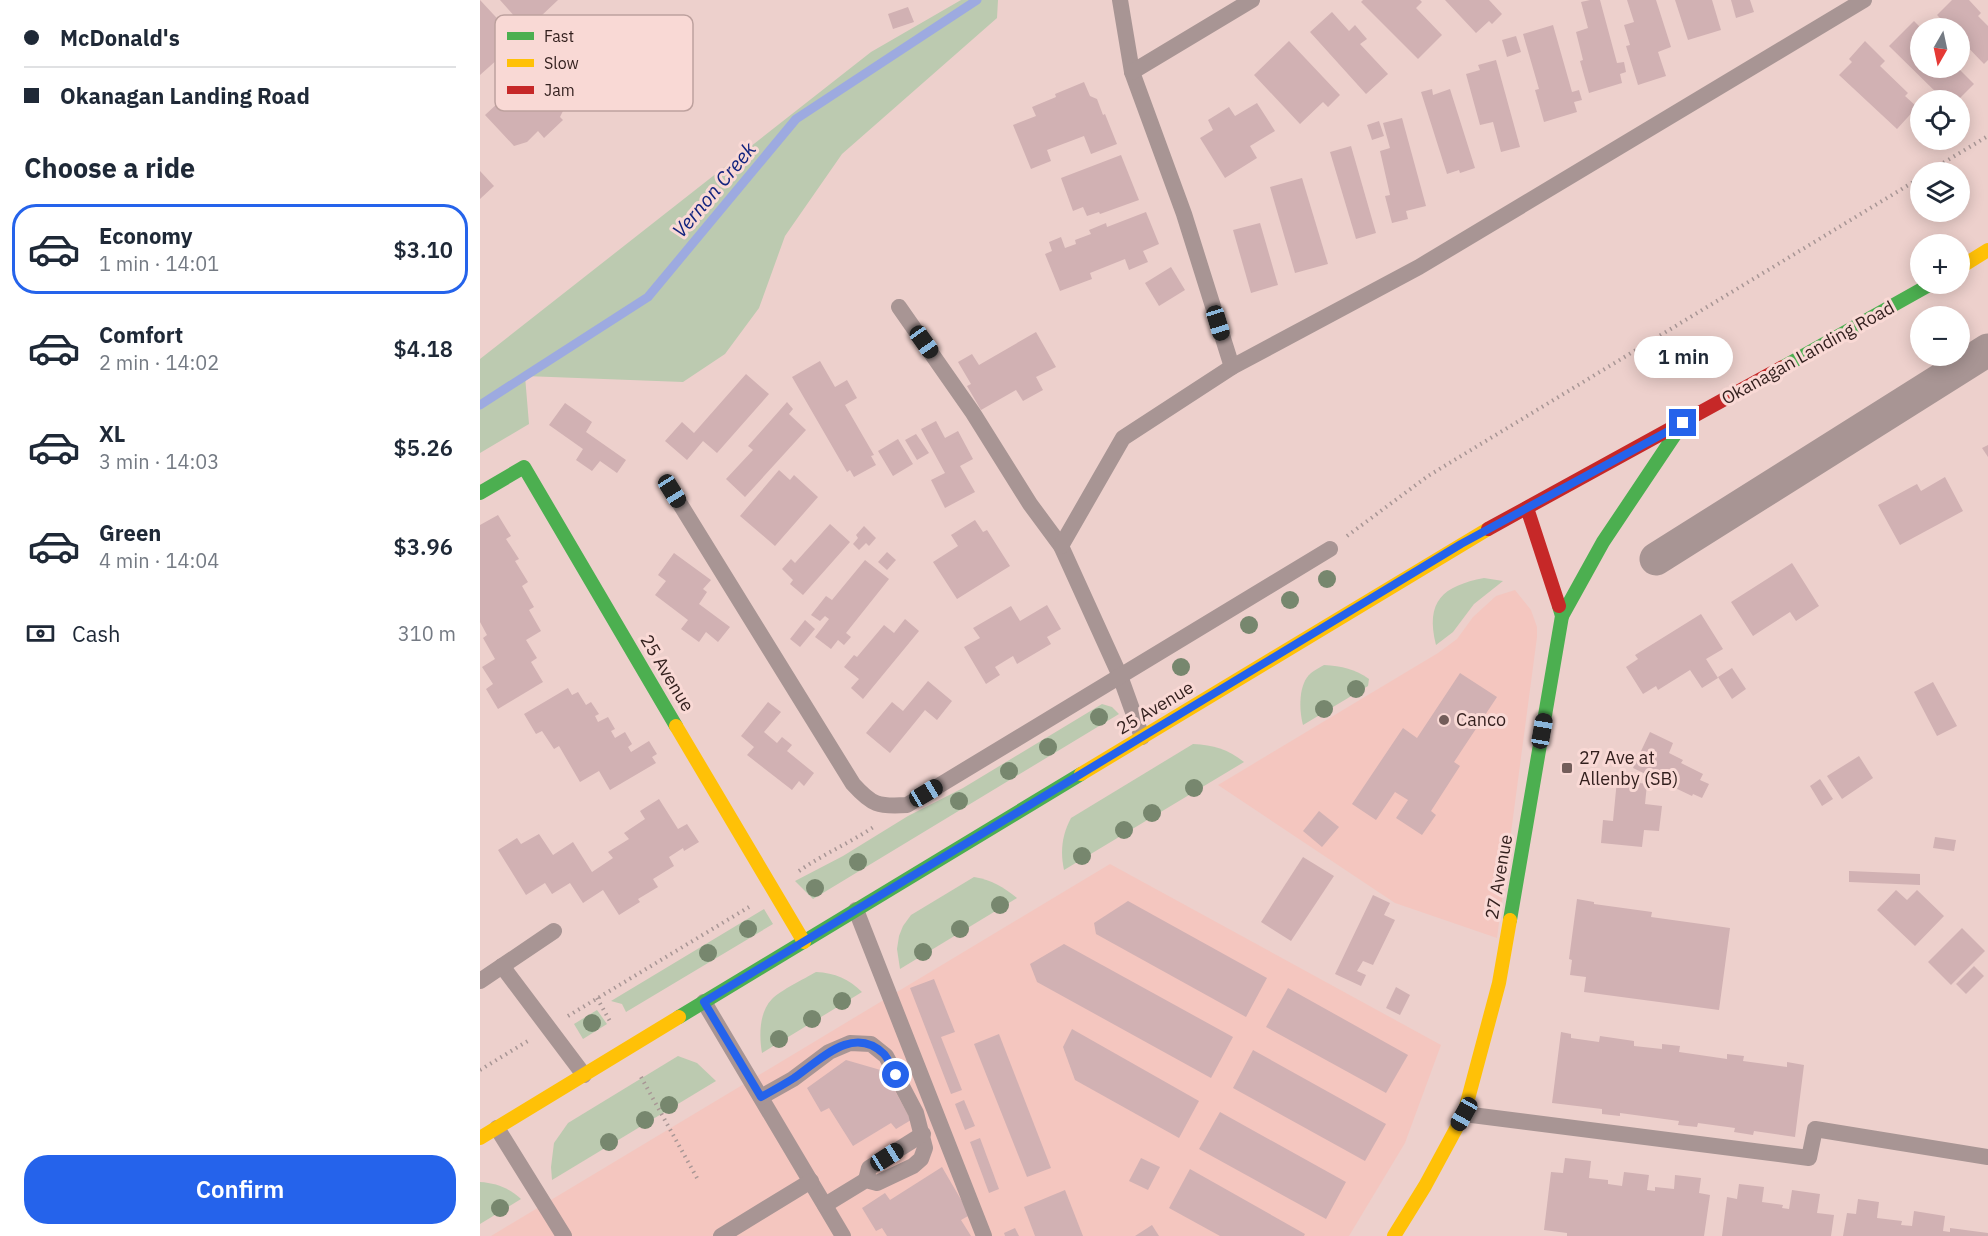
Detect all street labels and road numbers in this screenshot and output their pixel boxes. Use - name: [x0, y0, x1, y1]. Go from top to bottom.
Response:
- street label: Okanagan Landing Road: [1717, 295, 1898, 410]
- street label: 25 Avenue: [635, 630, 699, 716]
- street label: 25 Avenue: [1112, 676, 1198, 740]
- street label: 27 Avenue: [1480, 832, 1517, 921]

